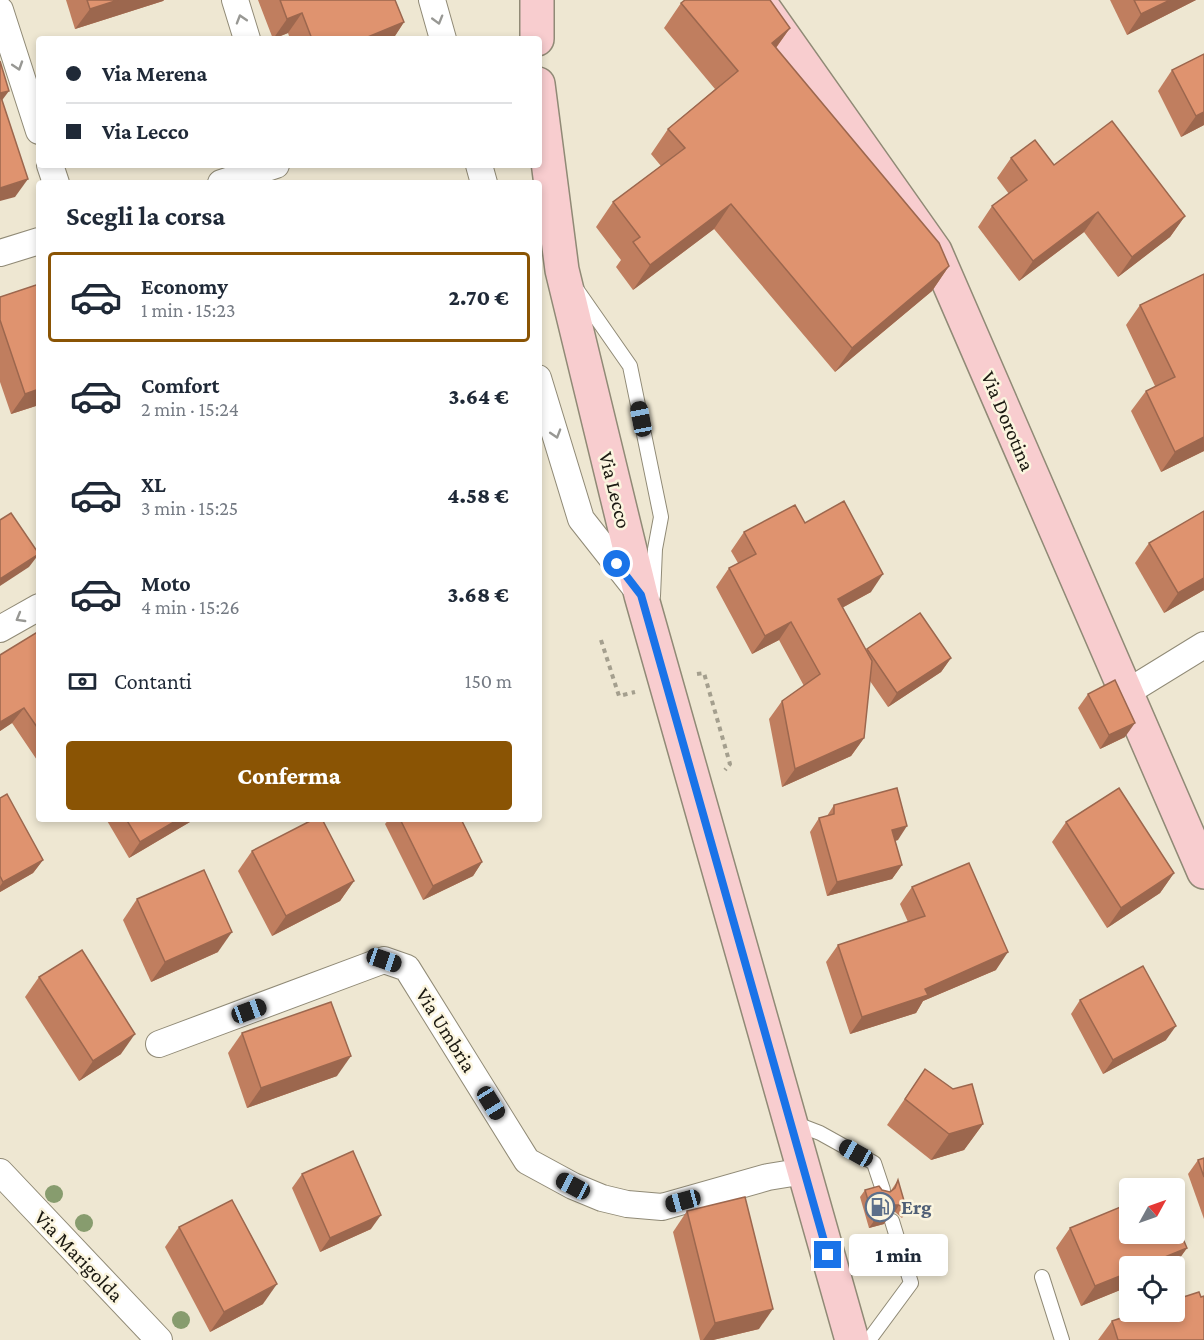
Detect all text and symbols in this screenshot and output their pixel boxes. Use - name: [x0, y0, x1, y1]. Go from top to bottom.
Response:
- one-way arrow: [431, 14, 443, 24]
- one-way arrow: [236, 15, 248, 25]
- one-way arrow: [11, 60, 23, 71]
- text: Via Merena: [102, 61, 207, 86]
- text: Via Lecco: [102, 119, 189, 144]
- text: Scegli la corsa: [66, 201, 225, 231]
- icon: car: [69, 270, 123, 324]
- text: Economy: [141, 274, 228, 299]
- text: 2.70 €: [448, 285, 509, 310]
- text: 1 min · 15:23: [141, 299, 235, 321]
- street label: Via Dorotina: [976, 367, 1040, 475]
- icon: car: [69, 369, 123, 423]
- text: Comfort: [141, 373, 219, 398]
- text: 3.64 €: [449, 384, 509, 409]
- text: 2 min · 15:24: [141, 398, 239, 420]
- car: [629, 400, 653, 438]
- one-way arrow: [549, 428, 561, 439]
- street label: Via Lecco: [594, 449, 636, 531]
- icon: car: [69, 468, 123, 522]
- text: XL: [141, 472, 166, 497]
- text: 4.58 €: [447, 483, 509, 508]
- text: 3 min · 15:25: [141, 497, 238, 519]
- route start: [603, 550, 630, 577]
- icon: car: [69, 567, 123, 621]
- text: Moto: [141, 571, 191, 596]
- text: 3.68 €: [447, 582, 509, 607]
- text: 4 min · 15:26: [141, 596, 240, 618]
- one-way arrow: [15, 611, 26, 622]
- icon: cash: [66, 665, 99, 698]
- text: Contanti: [114, 669, 192, 694]
- text: 150 m: [465, 670, 512, 692]
- button: Conferma: [66, 741, 512, 810]
- car: [364, 946, 404, 974]
- street label: Via Umbria: [411, 983, 481, 1077]
- car: [229, 996, 269, 1026]
- car: [474, 1083, 508, 1123]
- car: [836, 1136, 876, 1170]
- car: [553, 1170, 593, 1202]
- north arrow: [1119, 1178, 1185, 1244]
- map controls: [1119, 1178, 1185, 1322]
- car: [663, 1188, 703, 1214]
- fuel station icon: Erg: [864, 1191, 896, 1223]
- place label: Erg: [901, 1195, 932, 1219]
- street label: Via Marigolda: [29, 1205, 129, 1307]
- callout: 1 min: [849, 1234, 948, 1276]
- route end: [814, 1241, 841, 1268]
- text: 1 min: [875, 1244, 922, 1266]
- button: locate: [1119, 1256, 1185, 1322]

